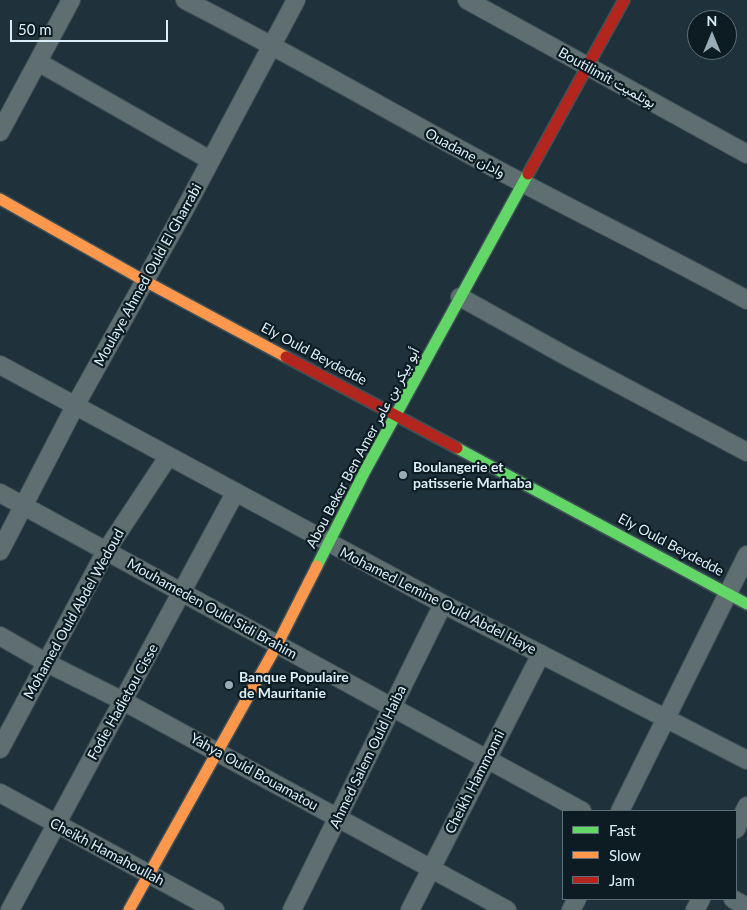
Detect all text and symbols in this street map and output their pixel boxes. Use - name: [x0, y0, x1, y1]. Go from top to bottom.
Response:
- scale bar: [12, 10, 170, 42]
- north arrow: [687, 10, 737, 60]
- text: N: [707, 12, 717, 29]
- text: 50 m: [18, 20, 52, 38]
- street label: Boutilimit بوتلميت: [555, 44, 659, 112]
- street label: Ouadane وادان: [422, 125, 508, 181]
- street label: Moulaye Ahmed Ould El Gharrabi: [91, 181, 205, 369]
- street label: Ely Ould Beydedde: [258, 319, 370, 389]
- street label: Abou Beker Ben Amer أبو بيكر بن عامر: [303, 345, 423, 551]
- place label: Boulangerie et patisserie Marhaba: [413, 459, 532, 492]
- marker: Boulangerie et patisserie Marhaba: [397, 469, 409, 481]
- street label: Ely Ould Beydedde: [615, 510, 727, 580]
- street label: Mohamed Ould Abdel Wedoud: [20, 526, 128, 702]
- street label: Mohamed Lemine Ould Abdel Haye: [337, 544, 539, 658]
- street label: Mouhameden Ould Sidi Brahim: [124, 555, 300, 663]
- street label: Fodie Hadietou Cisse: [84, 641, 162, 763]
- place label: Banque Populaire de Mauritanie: [239, 669, 349, 702]
- marker: Banque Populaire de Mauritanie: [223, 679, 235, 691]
- street label: Ahmed Salem Ould Haiba: [326, 683, 410, 831]
- street label: Cheikh Hammonni: [442, 727, 508, 837]
- street label: Yahya Ould Bouamatou: [187, 730, 321, 814]
- legend: [562, 810, 737, 900]
- street label: Cheikh Hamahoullah: [47, 815, 167, 889]
- text: Fast: [609, 821, 636, 839]
- text: Slow: [609, 846, 641, 864]
- text: Jam: [609, 871, 635, 889]

